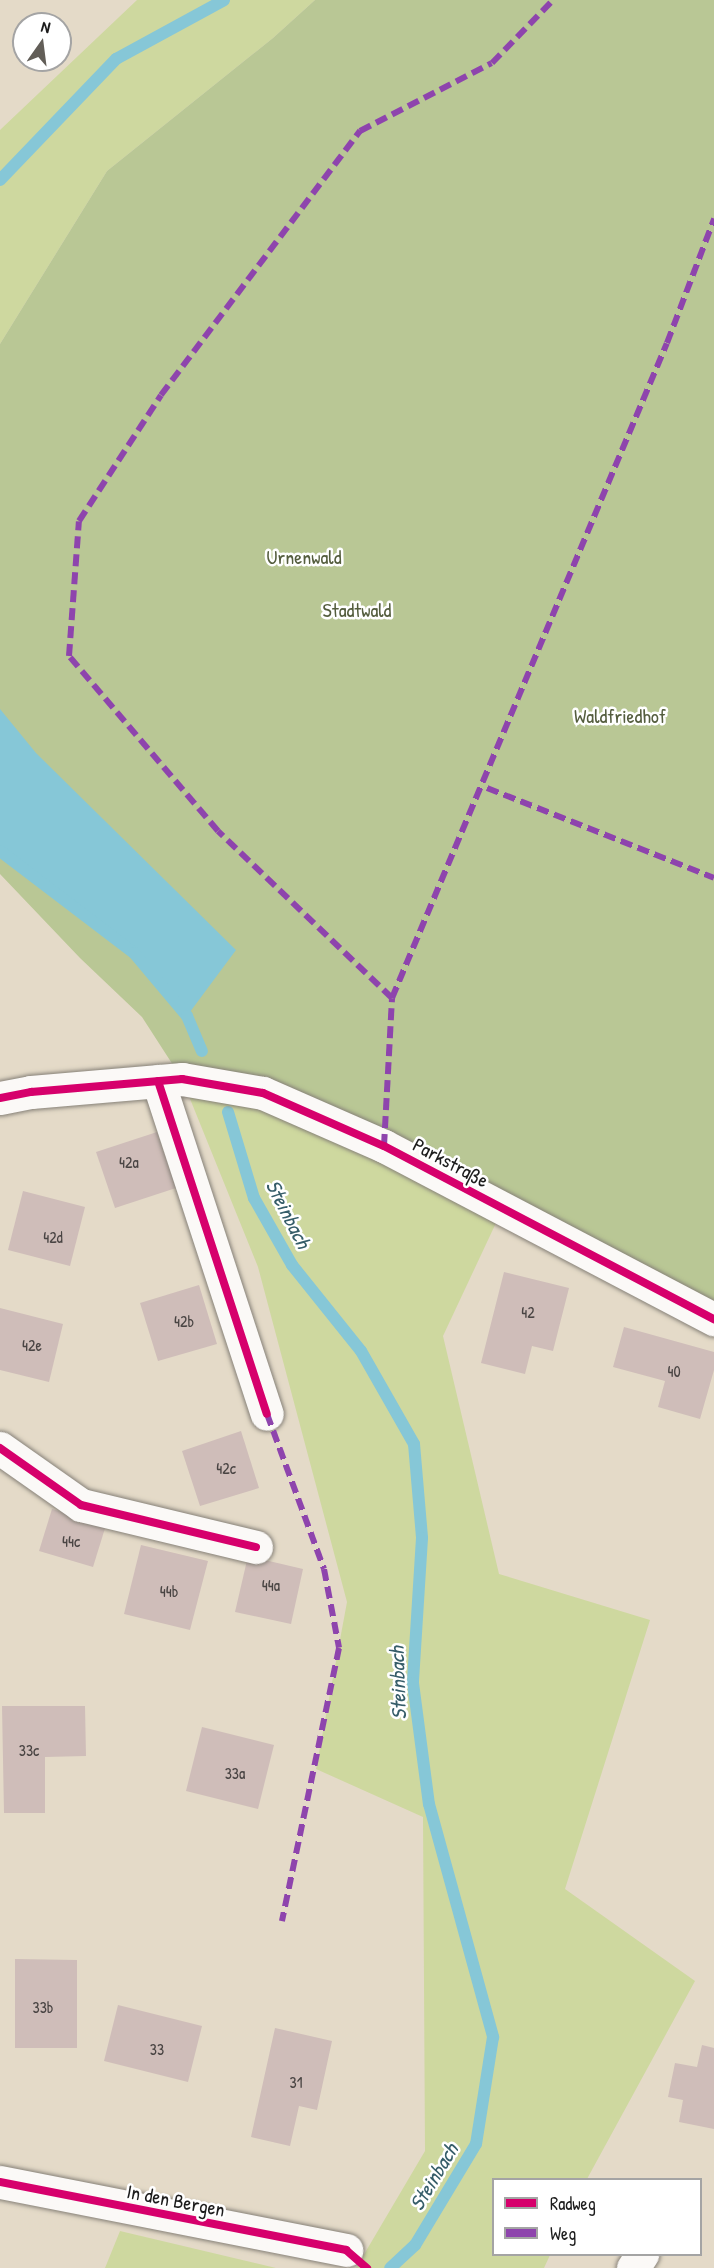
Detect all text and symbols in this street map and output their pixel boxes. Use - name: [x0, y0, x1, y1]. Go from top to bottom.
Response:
- north arrow: [12, 12, 72, 72]
- text: N: [39, 15, 53, 38]
- park label: Urnenwald: [267, 544, 341, 568]
- park label: Stadtwald: [323, 597, 391, 621]
- park label: Waldfriedhof: [574, 703, 666, 727]
- street label: Parkstraße: [409, 1132, 493, 1192]
- house number: 42a: [119, 1152, 139, 1172]
- water label: Steinbach: [260, 1176, 316, 1252]
- house number: 42d: [43, 1227, 63, 1247]
- house number: 42: [521, 1302, 535, 1322]
- house number: 42b: [174, 1311, 194, 1331]
- house number: 42e: [22, 1335, 42, 1355]
- house number: 40: [667, 1361, 681, 1381]
- house number: 42c: [216, 1458, 236, 1478]
- house number: 44c: [62, 1531, 80, 1551]
- house number: 44a: [262, 1575, 280, 1595]
- house number: 44b: [160, 1581, 178, 1601]
- water label: Steinbach: [384, 1646, 412, 1720]
- house number: 33c: [19, 1740, 39, 1760]
- house number: 33a: [225, 1763, 245, 1783]
- house number: 33b: [33, 1997, 53, 2017]
- house number: 33: [150, 2039, 164, 2059]
- house number: 31: [290, 2072, 302, 2092]
- water label: Steinbach: [404, 2139, 464, 2215]
- legend: [492, 2178, 702, 2256]
- street label: In den Bergen: [125, 2179, 227, 2221]
- text: Radweg: [550, 2191, 596, 2216]
- text: Weg: [550, 2221, 576, 2246]

